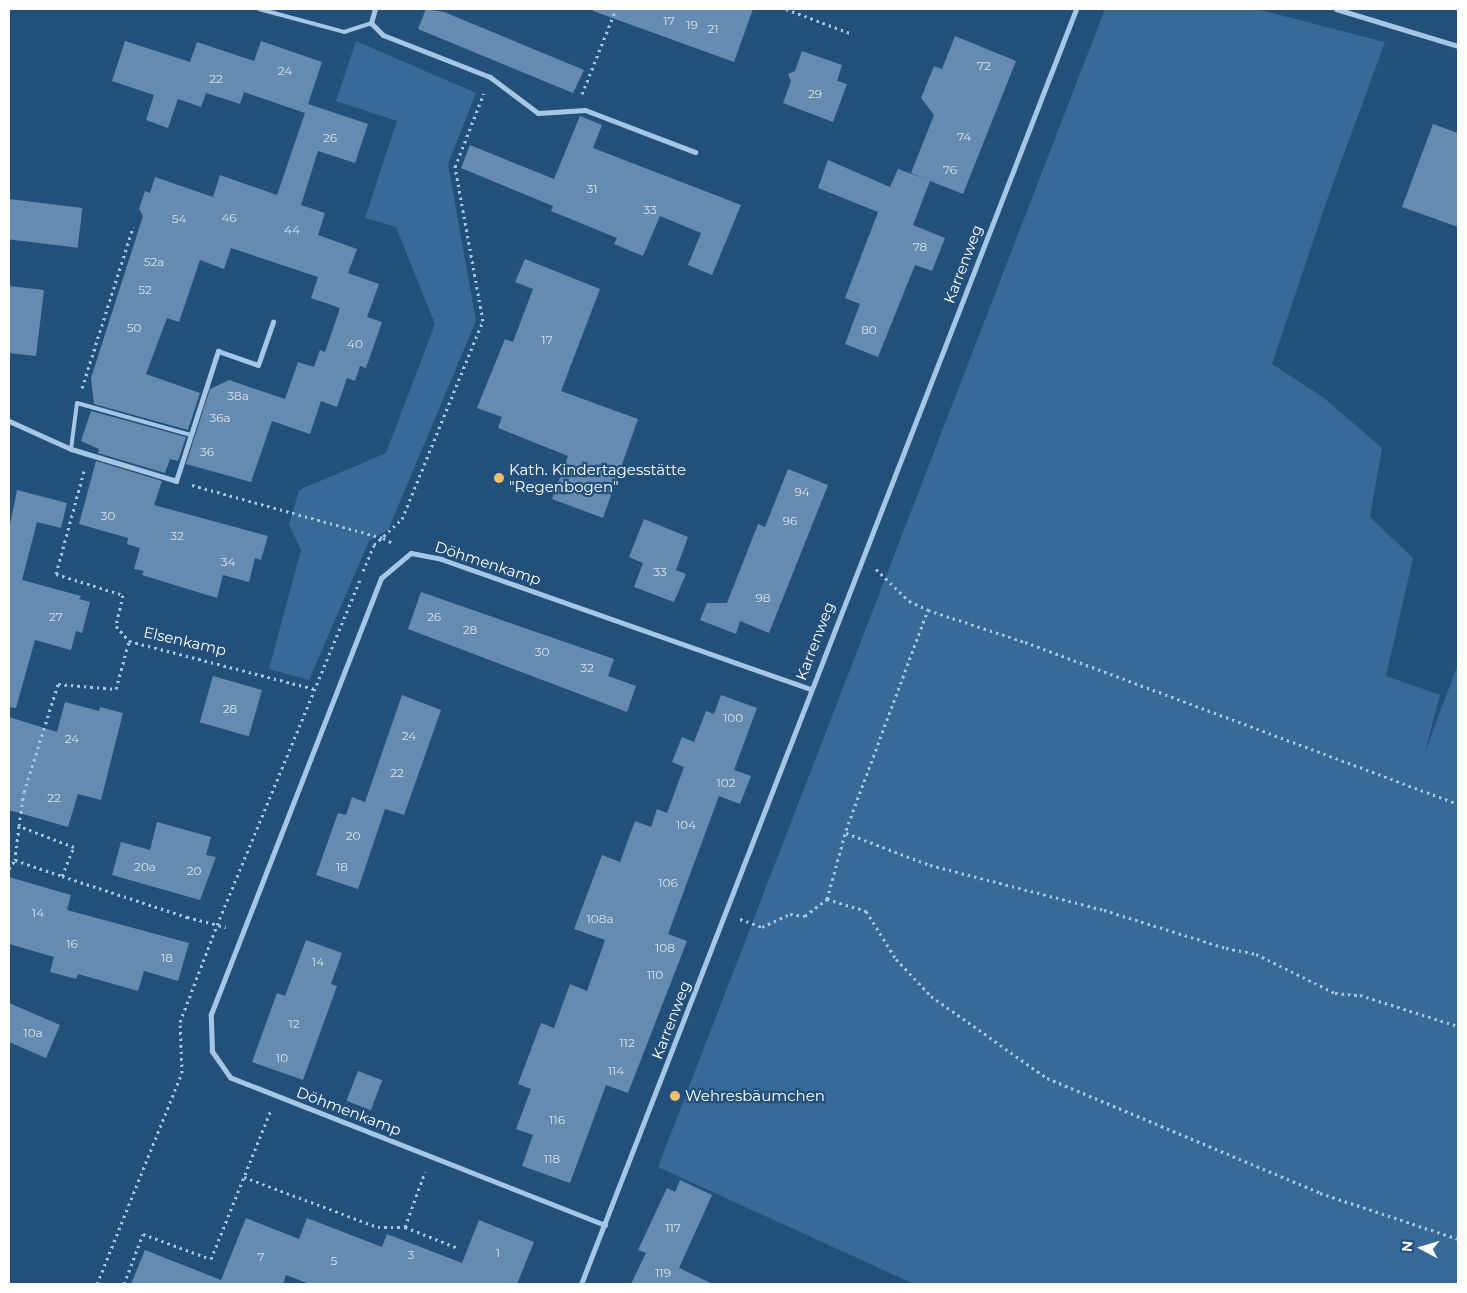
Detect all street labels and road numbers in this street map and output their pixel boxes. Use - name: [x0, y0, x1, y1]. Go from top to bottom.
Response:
- street label: Karrenweg: [940, 222, 986, 306]
- street label: Döhmenkamp: [433, 537, 543, 589]
- street label: Karrenweg: [792, 599, 838, 683]
- street label: Elsenkamp: [142, 623, 228, 659]
- street label: Karrenweg: [648, 978, 694, 1062]
- street label: Döhmenkamp: [294, 1083, 404, 1139]

